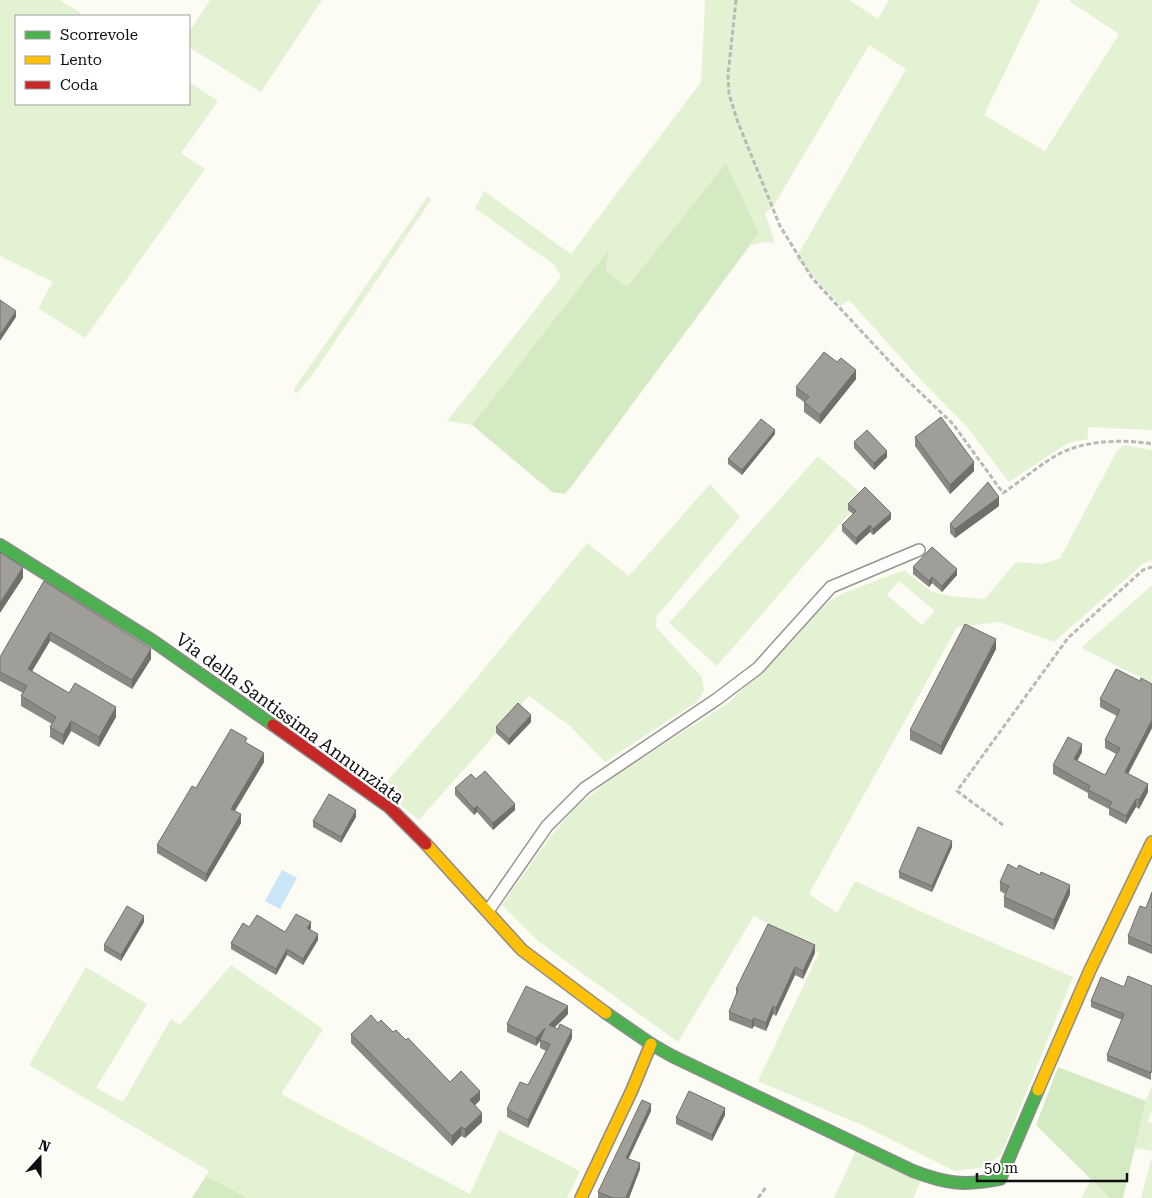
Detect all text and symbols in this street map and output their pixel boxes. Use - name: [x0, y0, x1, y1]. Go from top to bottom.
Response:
- legend: [15, 15, 190, 105]
- text: Scorrevole: [60, 26, 138, 44]
- text: Lento: [60, 51, 102, 69]
- text: Coda: [60, 76, 98, 94]
- street label: Via della Santissima Annunziata: [172, 628, 408, 808]
- north arrow: [15, 1133, 65, 1183]
- text: N: [37, 1136, 53, 1155]
- scale bar: [977, 1150, 1127, 1182]
- text: 50 m: [984, 1159, 1019, 1177]

